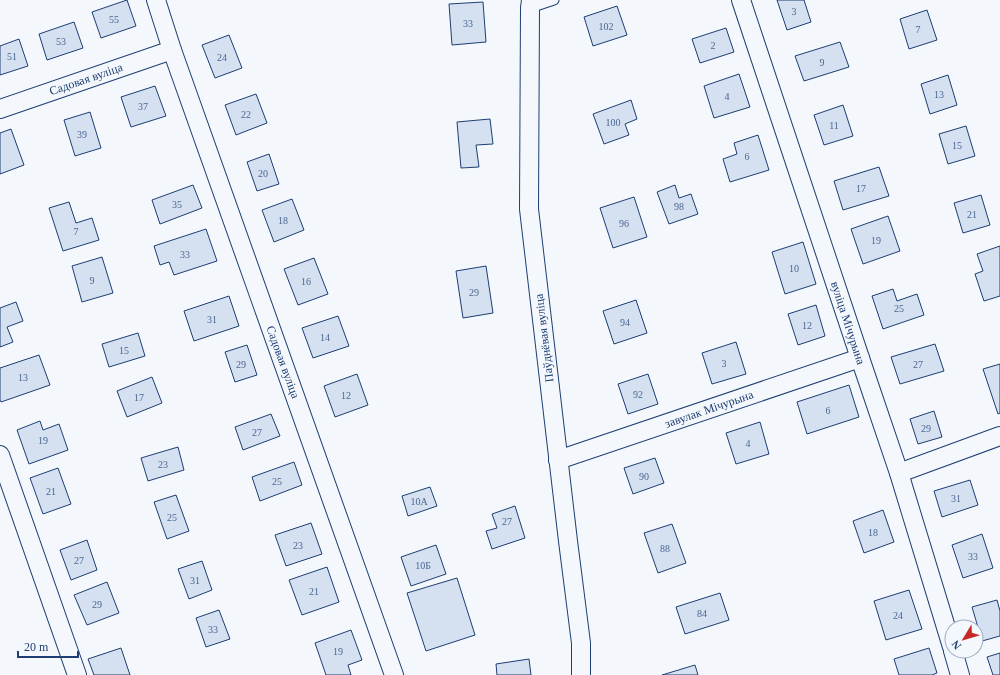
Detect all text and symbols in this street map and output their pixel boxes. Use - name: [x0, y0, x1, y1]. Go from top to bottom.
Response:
- house number: 3: [792, 6, 797, 17]
- house number: 55: [109, 14, 119, 25]
- house number: 33: [463, 18, 473, 29]
- house number: 102: [599, 21, 614, 32]
- house number: 7: [916, 24, 921, 35]
- house number: 53: [56, 36, 66, 47]
- house number: 2: [711, 40, 716, 51]
- house number: 51: [7, 51, 17, 62]
- house number: 24: [217, 52, 227, 63]
- house number: 9: [820, 57, 825, 68]
- street label: Садовая вуліца: [48, 60, 125, 98]
- house number: 13: [934, 89, 944, 100]
- house number: 4: [725, 91, 730, 102]
- house number: 37: [138, 101, 148, 112]
- house number: 22: [241, 109, 251, 120]
- house number: 100: [606, 117, 621, 128]
- house number: 11: [829, 120, 839, 131]
- house number: 39: [77, 129, 87, 140]
- house number: 15: [952, 140, 962, 151]
- house number: 6: [745, 151, 750, 162]
- house number: 20: [258, 168, 268, 179]
- house number: 17: [856, 183, 866, 194]
- house number: 35: [172, 199, 182, 210]
- house number: 98: [674, 201, 684, 212]
- house number: 21: [967, 209, 977, 220]
- house number: 18: [278, 215, 288, 226]
- house number: 96: [619, 218, 629, 229]
- house number: 7: [74, 226, 79, 237]
- house number: 19: [871, 235, 881, 246]
- house number: 33: [180, 249, 190, 260]
- house number: 10: [789, 263, 799, 274]
- house number: 9: [90, 275, 95, 286]
- house number: 16: [301, 276, 311, 287]
- street label: вуліца Мічурына: [828, 280, 868, 367]
- house number: 29: [469, 287, 479, 298]
- street label: Паўднёвая вуліца: [532, 292, 556, 383]
- house number: 25: [894, 303, 904, 314]
- house number: 31: [207, 314, 217, 325]
- house number: 94: [620, 317, 630, 328]
- house number: 12: [802, 320, 812, 331]
- street label: Садовая вуліца: [263, 324, 303, 401]
- house number: 14: [320, 332, 330, 343]
- house number: 15: [119, 345, 129, 356]
- house number: 3: [722, 358, 727, 369]
- house number: 29: [236, 359, 246, 370]
- house number: 27: [913, 359, 923, 370]
- house number: 13: [18, 372, 28, 383]
- street label: завулак Мічурына: [663, 387, 756, 431]
- house number: 92: [633, 389, 643, 400]
- house number: 12: [341, 390, 351, 401]
- house number: 17: [134, 392, 144, 403]
- house number: 6: [826, 405, 831, 416]
- house number: 29: [921, 423, 931, 434]
- house number: 27: [252, 427, 262, 438]
- house number: 19: [38, 435, 48, 446]
- house number: 4: [746, 438, 751, 449]
- house number: 23: [158, 459, 168, 470]
- house number: 90: [639, 471, 649, 482]
- house number: 25: [272, 476, 282, 487]
- house number: 21: [46, 486, 56, 497]
- house number: 31: [951, 493, 961, 504]
- house number: 10А: [410, 496, 428, 507]
- house number: 25: [167, 512, 177, 523]
- house number: 27: [502, 516, 512, 527]
- house number: 18: [868, 527, 878, 538]
- house number: 23: [293, 540, 303, 551]
- house number: 88: [660, 543, 670, 554]
- house number: 33: [968, 551, 978, 562]
- house number: 27: [74, 555, 84, 566]
- house number: 10Б: [415, 560, 431, 571]
- house number: 31: [190, 575, 200, 586]
- house number: 21: [309, 586, 319, 597]
- house number: 29: [92, 599, 102, 610]
- house number: 84: [697, 608, 707, 619]
- house number: 24: [893, 610, 903, 621]
- north arrow: [944, 619, 984, 659]
- house number: 33: [208, 624, 218, 635]
- scale bar: [18, 633, 78, 659]
- text: N: [949, 638, 963, 652]
- text: 20 m: [24, 640, 49, 654]
- house number: 19: [333, 646, 343, 657]

